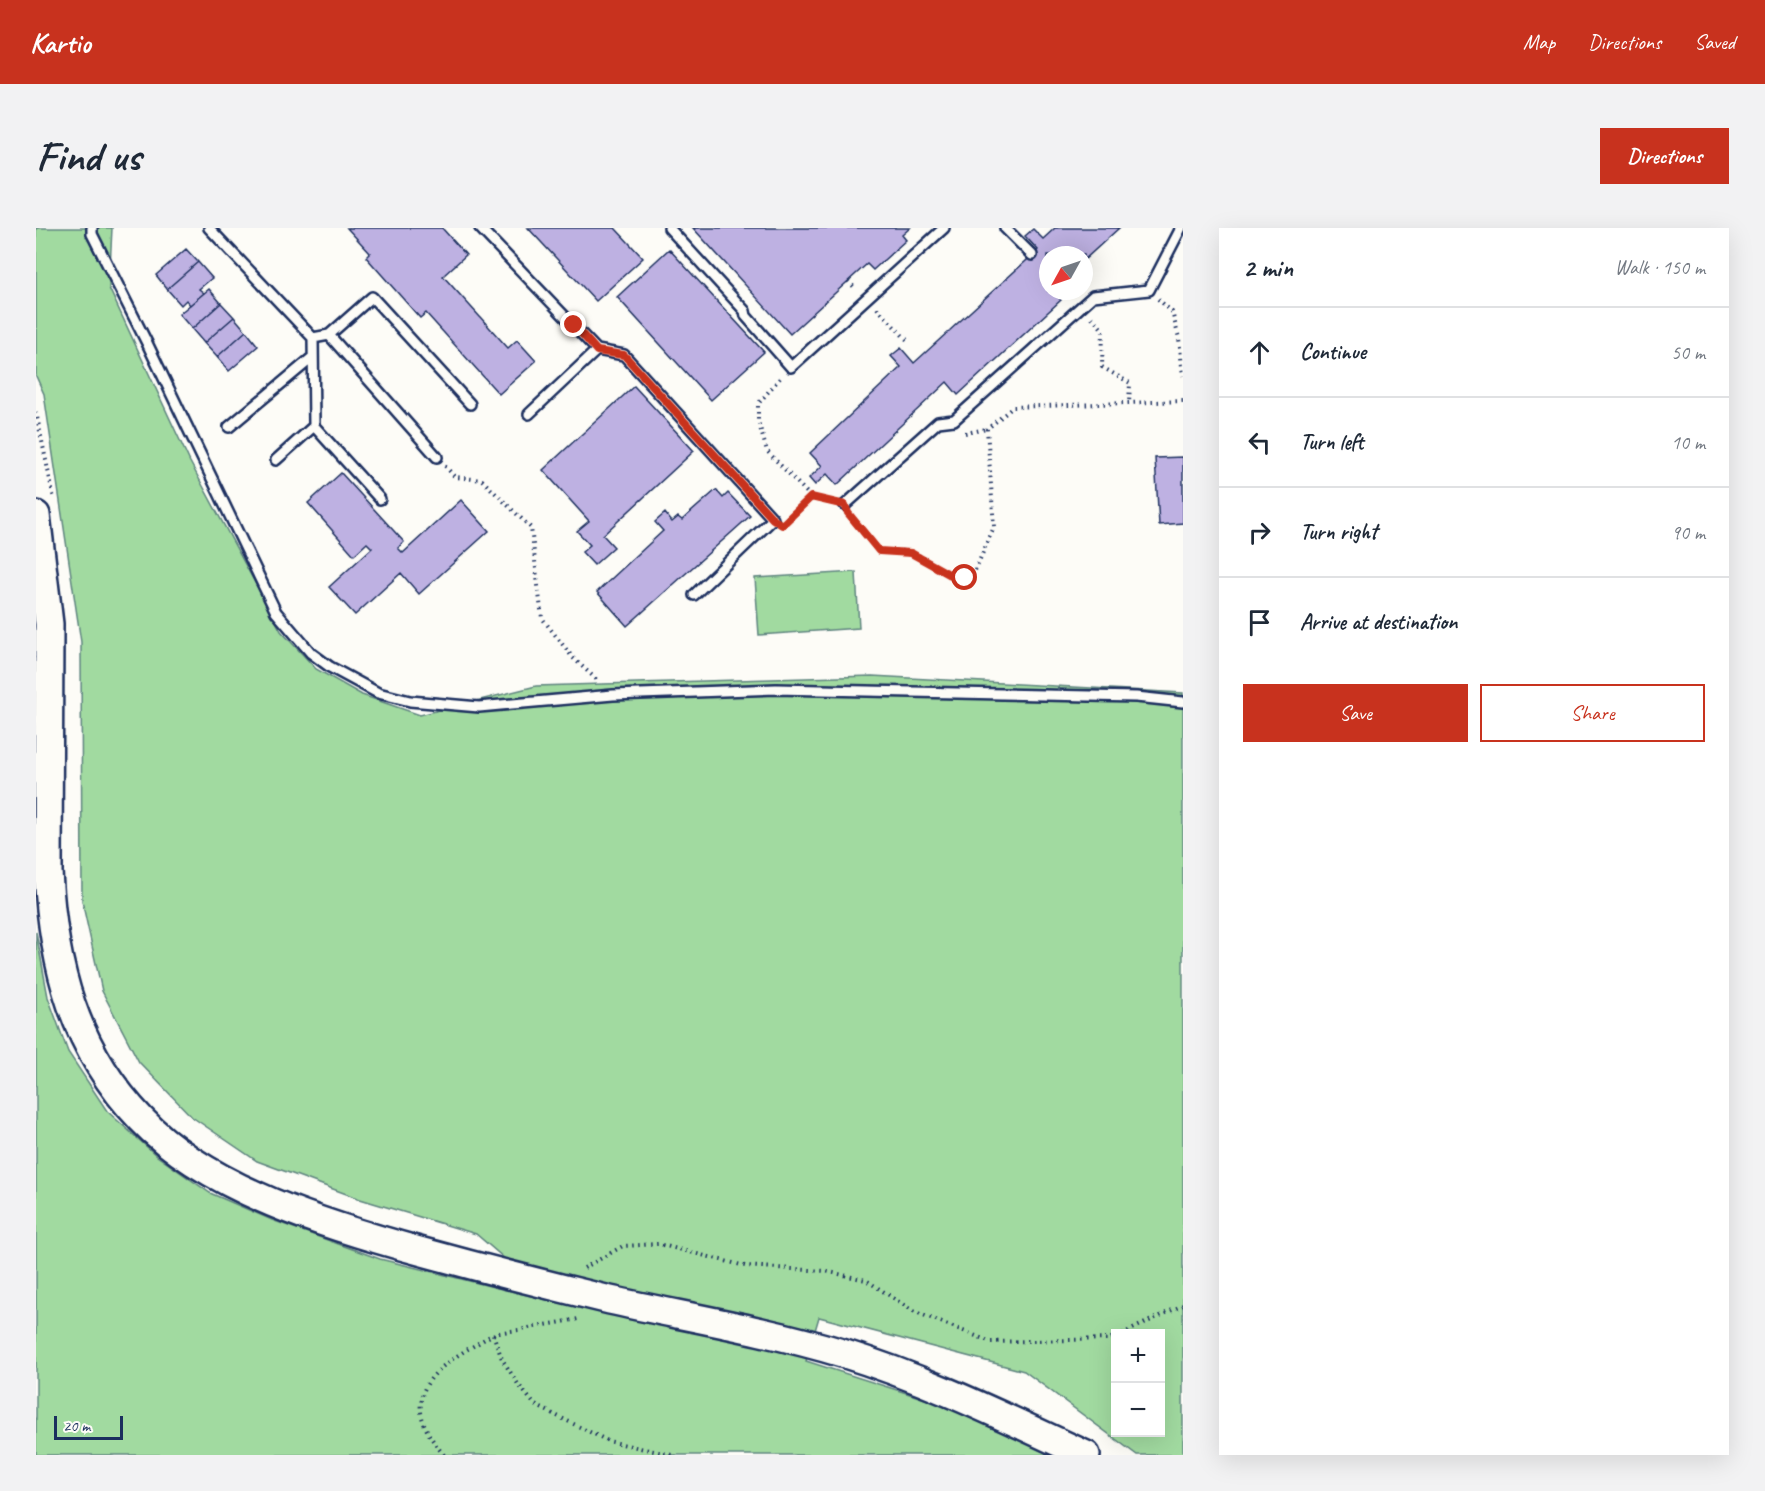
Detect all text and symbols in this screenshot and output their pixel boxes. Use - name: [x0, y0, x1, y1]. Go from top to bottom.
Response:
- text: Kartio: [30, 25, 91, 60]
- text: Map: [1523, 29, 1555, 55]
- text: Directions: [1588, 29, 1661, 55]
- text: Saved: [1694, 29, 1735, 55]
- button: Directions: [1600, 128, 1729, 184]
- text: Find us: [36, 130, 141, 183]
- north arrow: [1039, 246, 1093, 300]
- text: 2 min: [1243, 251, 1293, 284]
- text: Walk · 150 m: [1615, 255, 1705, 280]
- route end: [560, 311, 586, 337]
- icon: ahead: [1243, 336, 1276, 369]
- text: Continue: [1300, 338, 1366, 366]
- text: 50 m: [1671, 340, 1705, 365]
- icon: left: [1243, 426, 1276, 459]
- text: Turn left: [1300, 428, 1364, 456]
- text: 10 m: [1671, 430, 1705, 455]
- icon: right: [1243, 516, 1276, 549]
- text: Turn right: [1300, 518, 1377, 546]
- text: 90 m: [1671, 520, 1705, 545]
- route start: [951, 564, 977, 590]
- icon: arrive: [1243, 606, 1276, 639]
- text: Arrive at destination: [1300, 608, 1457, 636]
- button: Save: [1243, 684, 1468, 742]
- button: Share: [1480, 684, 1705, 742]
- map controls: [1111, 1329, 1165, 1437]
- button: +: [1111, 1329, 1165, 1383]
- button: −: [1111, 1383, 1165, 1437]
- scale bar: [54, 1413, 123, 1440]
- text: 20 m: [63, 1416, 90, 1436]

